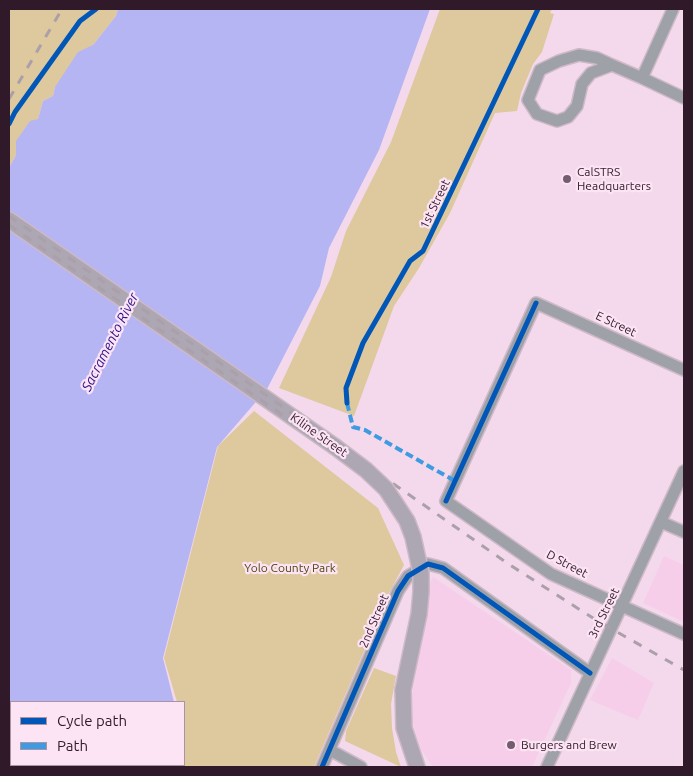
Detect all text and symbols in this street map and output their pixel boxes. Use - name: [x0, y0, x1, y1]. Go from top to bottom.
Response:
- place label: CalSTRS Headquarters: [577, 165, 651, 193]
- marker: CalSTRS Headquarters: [561, 173, 573, 185]
- street label: 1st Street: [417, 177, 453, 231]
- water label: Sacramento River: [78, 290, 142, 394]
- street label: E Street: [593, 308, 639, 340]
- street label: Kiline Street: [288, 410, 350, 460]
- street label: D Street: [544, 547, 590, 581]
- park label: Yolo County Park: [244, 561, 336, 575]
- street label: 3rd Street: [586, 585, 622, 641]
- street label: 2nd Street: [356, 592, 392, 650]
- legend: [10, 701, 185, 766]
- text: Cycle path: [57, 712, 127, 729]
- text: Path: [57, 737, 88, 754]
- place label: Burgers and Brew: [521, 738, 617, 752]
- marker: Burgers and Brew: [505, 739, 517, 751]

